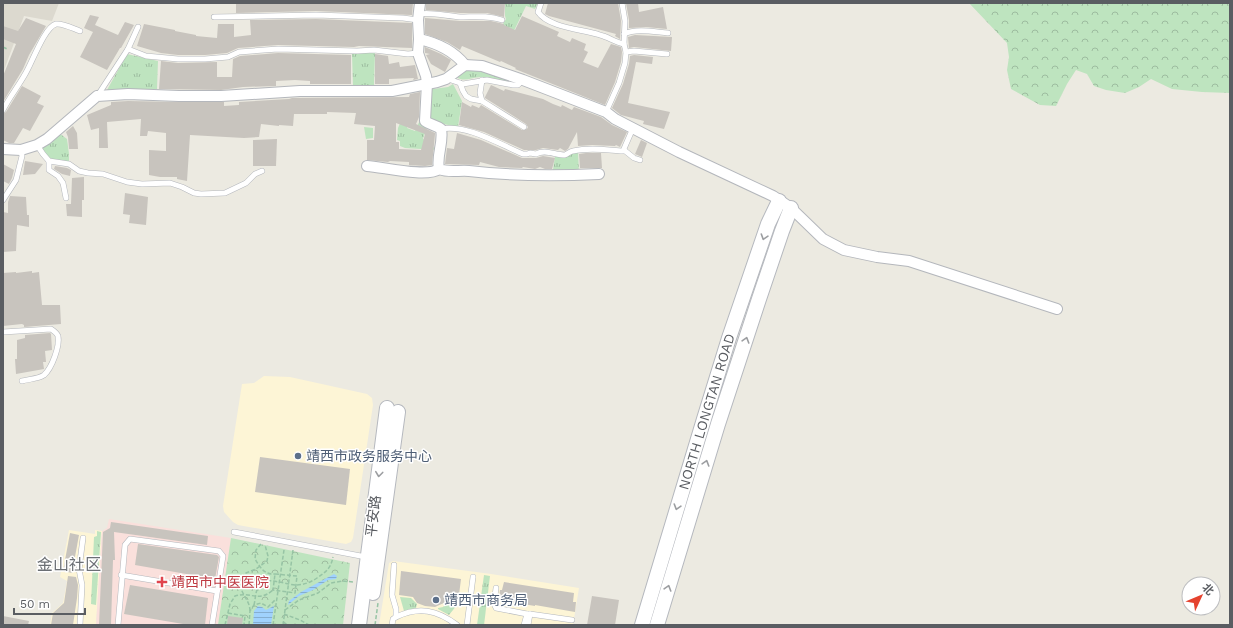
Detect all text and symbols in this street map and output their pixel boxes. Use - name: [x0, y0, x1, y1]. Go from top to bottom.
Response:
- one-way arrow: [760, 233, 769, 240]
- street label: NORTH LONGTAN ROAD: [675, 332, 738, 492]
- one-way arrow: [741, 336, 750, 343]
- place label: 靖西市政务服务中心: [306, 448, 432, 464]
- marker: 靖西市政务服务中心: [293, 451, 303, 461]
- one-way arrow: [701, 460, 710, 467]
- one-way arrow: [374, 471, 383, 477]
- street label: 平安路: [363, 494, 383, 538]
- one-way arrow: [673, 504, 682, 511]
- district label: 金山社区: [37, 555, 101, 574]
- place label: 靖西市中医医院: [171, 574, 269, 590]
- marker: 靖西市中医医院: [156, 576, 168, 588]
- north arrow: [1181, 576, 1221, 616]
- text: 北: [1199, 581, 1216, 598]
- one-way arrow: [663, 584, 672, 591]
- scale bar: [14, 590, 85, 616]
- place label: 靖西市商务局: [444, 592, 528, 608]
- marker: 靖西市商务局: [431, 595, 441, 605]
- text: 50 m: [20, 597, 50, 611]

